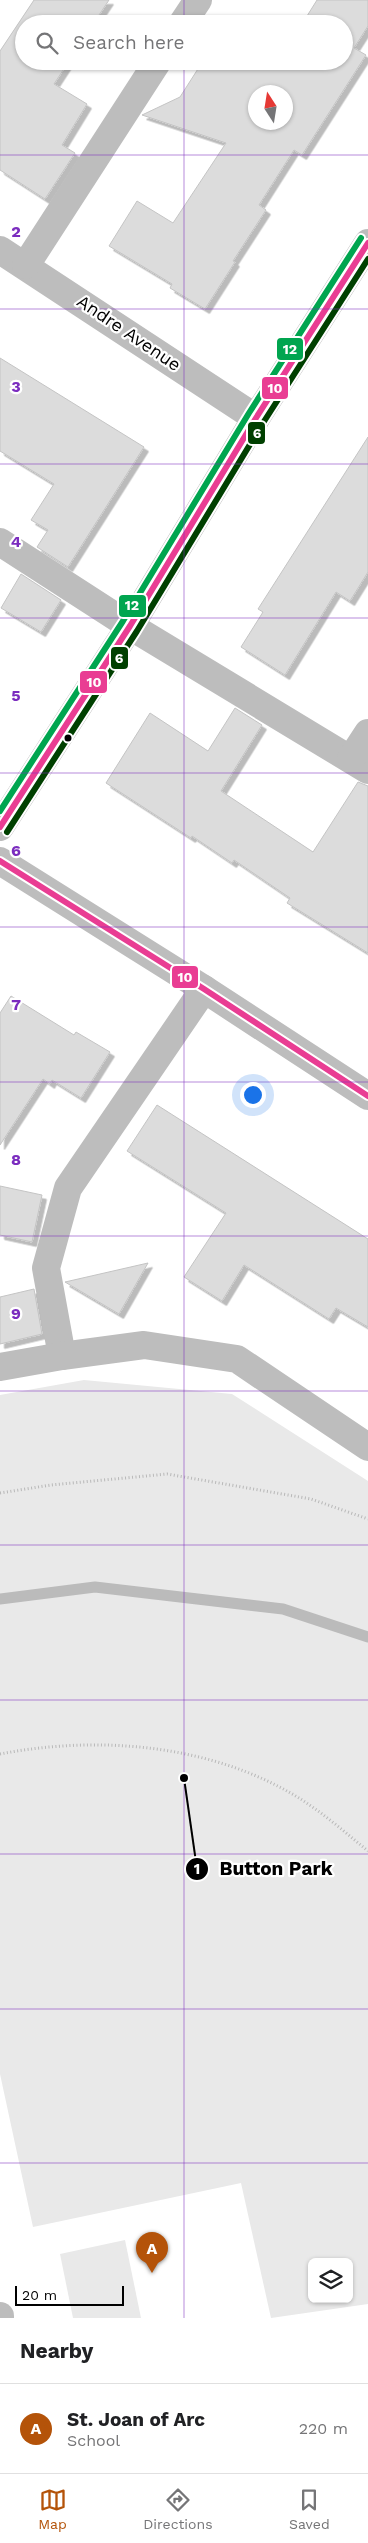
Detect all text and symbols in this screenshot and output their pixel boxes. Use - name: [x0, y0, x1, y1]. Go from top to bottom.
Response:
- search box: [15, 15, 353, 70]
- icon: search: [33, 29, 61, 57]
- text: Search here: [73, 31, 184, 54]
- north arrow: [248, 85, 293, 130]
- text: 2: [11, 222, 21, 241]
- street label: Andre Avenue: [73, 290, 185, 375]
- line badge: 12: [276, 337, 304, 361]
- text: 12: [283, 341, 297, 357]
- line badge: 10: [261, 376, 289, 400]
- text: 3: [11, 377, 21, 396]
- text: 10: [267, 380, 283, 396]
- line badge: 6: [247, 421, 266, 445]
- text: 6: [253, 425, 262, 441]
- text: 4: [11, 532, 21, 551]
- line badge: 12: [118, 594, 147, 618]
- text: 12: [125, 597, 139, 613]
- line badge: 6: [110, 646, 129, 670]
- text: 6: [115, 650, 124, 666]
- line badge: 10: [79, 670, 108, 694]
- text: 10: [86, 674, 102, 690]
- text: 5: [11, 686, 21, 705]
- unlabelled marker: [63, 733, 73, 743]
- text: 6: [11, 841, 21, 860]
- line badge: 10: [171, 965, 199, 989]
- text: 10: [177, 969, 193, 985]
- text: 7: [11, 995, 21, 1014]
- your location: [240, 1082, 266, 1108]
- text: 8: [11, 1150, 21, 1169]
- text: 9: [11, 1304, 21, 1323]
- callout: Button Park: [184, 1852, 342, 1886]
- text: Button Park: [220, 1857, 333, 1880]
- text: 1: [194, 1860, 200, 1878]
- pin: A: [136, 2232, 168, 2273]
- map controls: [308, 2258, 353, 2303]
- button: layers: [308, 2258, 353, 2303]
- scale bar: [15, 2283, 124, 2306]
- text: 20 m: [22, 2287, 57, 2303]
- text: Nearby: [20, 2338, 93, 2363]
- text: St. Joan of Arc: [67, 2408, 205, 2431]
- text: A: [31, 2419, 41, 2438]
- text: 220 m: [299, 2419, 348, 2438]
- text: School: [67, 2431, 120, 2450]
- tab: Map: [38, 2486, 67, 2532]
- tab: Directions: [143, 2486, 213, 2532]
- tab: Saved: [289, 2486, 330, 2532]

